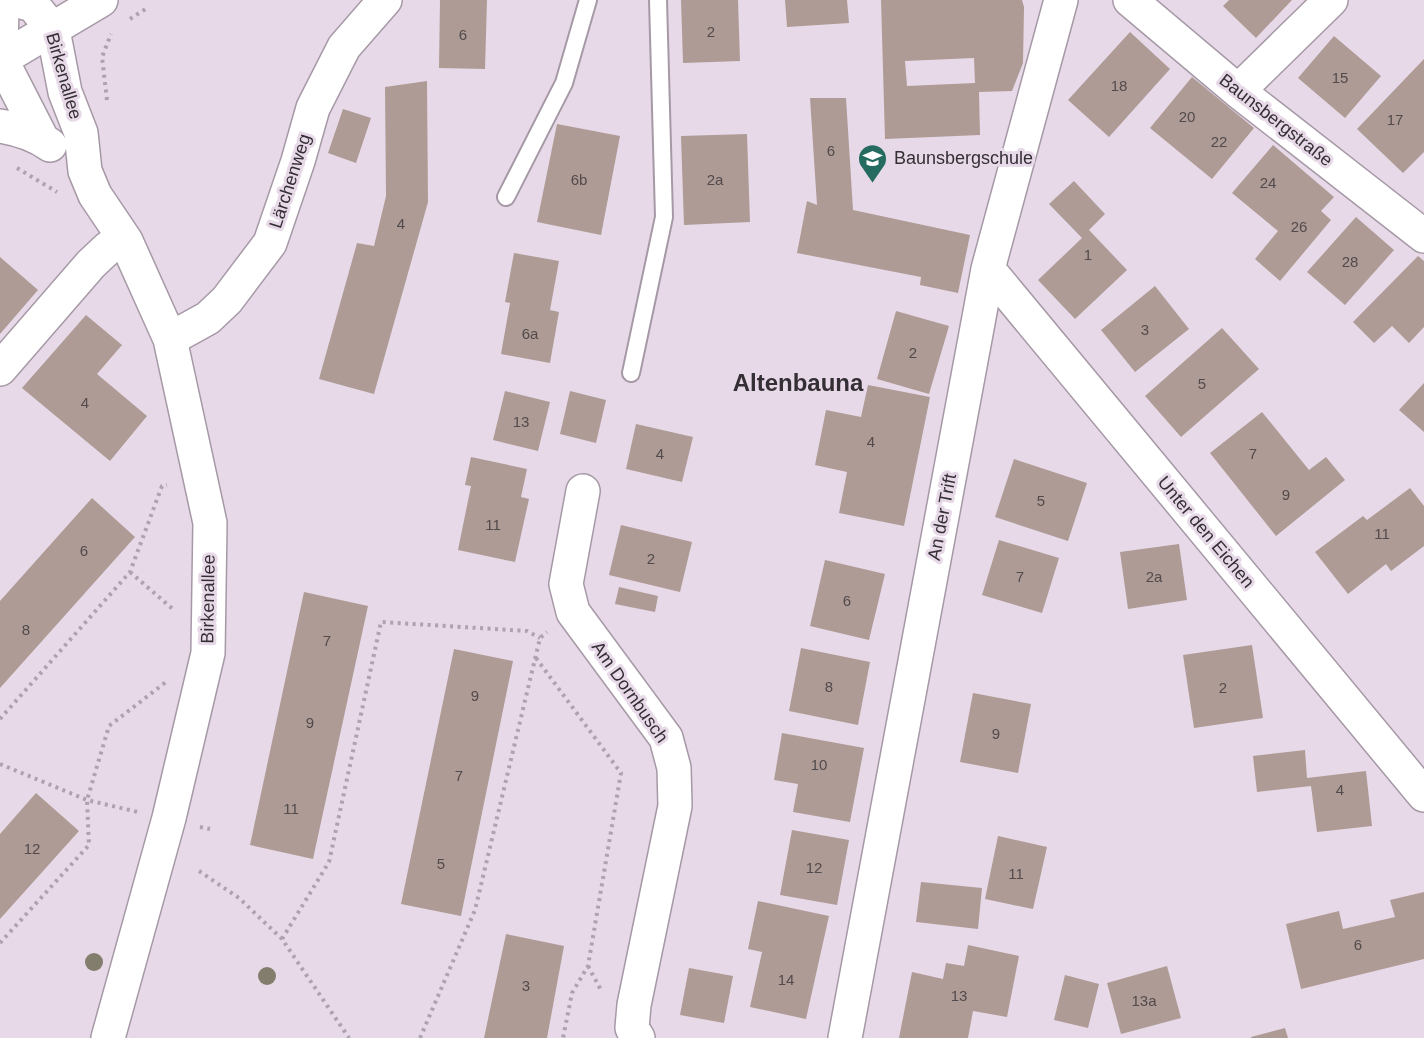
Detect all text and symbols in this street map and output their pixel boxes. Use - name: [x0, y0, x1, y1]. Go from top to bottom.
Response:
- house number: 2: [707, 23, 715, 40]
- house number: 6: [459, 26, 467, 43]
- street label: Birkenallee: [42, 30, 86, 122]
- house number: 15: [1332, 69, 1348, 86]
- street label: Baunsbergstraße: [1215, 70, 1337, 170]
- house number: 18: [1111, 77, 1127, 94]
- house number: 20: [1179, 108, 1195, 125]
- house number: 17: [1387, 111, 1403, 128]
- street label: Lärchenweg: [265, 131, 315, 231]
- house number: 22: [1211, 133, 1227, 150]
- house number: 6: [827, 142, 835, 159]
- school or university icon: Baunsbergschule: [857, 142, 889, 184]
- place label: Baunsbergschule: [894, 148, 1033, 168]
- house number: 6b: [571, 171, 587, 188]
- house number: 2a: [707, 171, 724, 188]
- house number: 24: [1260, 174, 1276, 191]
- house number: 4: [397, 215, 405, 232]
- house number: 26: [1291, 218, 1307, 235]
- house number: 1: [1084, 246, 1092, 263]
- house number: 28: [1342, 253, 1358, 270]
- house number: 3: [1141, 321, 1149, 338]
- house number: 6a: [522, 325, 539, 342]
- house number: 2: [909, 344, 917, 361]
- district label: Altenbauna: [733, 369, 864, 396]
- house number: 5: [1198, 375, 1206, 392]
- house number: 4: [81, 394, 89, 411]
- house number: 13: [513, 413, 529, 430]
- house number: 4: [867, 433, 875, 450]
- house number: 4: [656, 445, 664, 462]
- house number: 7: [1249, 445, 1257, 462]
- street label: An der Trift: [924, 472, 960, 562]
- street label: Unter den Eichen: [1154, 472, 1258, 592]
- house number: 9: [1282, 486, 1290, 503]
- house number: 5: [1037, 492, 1045, 509]
- house number: 11: [485, 516, 501, 533]
- house number: 11: [1374, 525, 1390, 542]
- house number: 6: [80, 542, 88, 559]
- house number: 2: [647, 550, 655, 567]
- street label: Birkenallee: [197, 554, 219, 644]
- house number: 7: [1016, 568, 1024, 585]
- house number: 2a: [1146, 568, 1163, 585]
- house number: 6: [843, 592, 851, 609]
- house number: 8: [22, 621, 30, 638]
- house number: 7: [323, 632, 331, 649]
- street label: Am Dornbusch: [588, 637, 672, 747]
- house number: 8: [825, 678, 833, 695]
- house number: 2: [1219, 679, 1227, 696]
- house number: 9: [471, 687, 479, 704]
- house number: 9: [306, 714, 314, 731]
- house number: 9: [992, 725, 1000, 742]
- house number: 10: [811, 756, 827, 773]
- house number: 7: [455, 767, 463, 784]
- house number: 4: [1336, 781, 1344, 798]
- house number: 11: [283, 800, 299, 817]
- house number: 12: [24, 840, 40, 857]
- house number: 5: [437, 855, 445, 872]
- house number: 12: [806, 859, 822, 876]
- house number: 11: [1008, 865, 1024, 882]
- house number: 6: [1354, 936, 1362, 953]
- house number: 14: [778, 971, 794, 988]
- house number: 3: [522, 977, 530, 994]
- house number: 13: [951, 987, 967, 1004]
- house number: 13a: [1131, 992, 1157, 1009]

